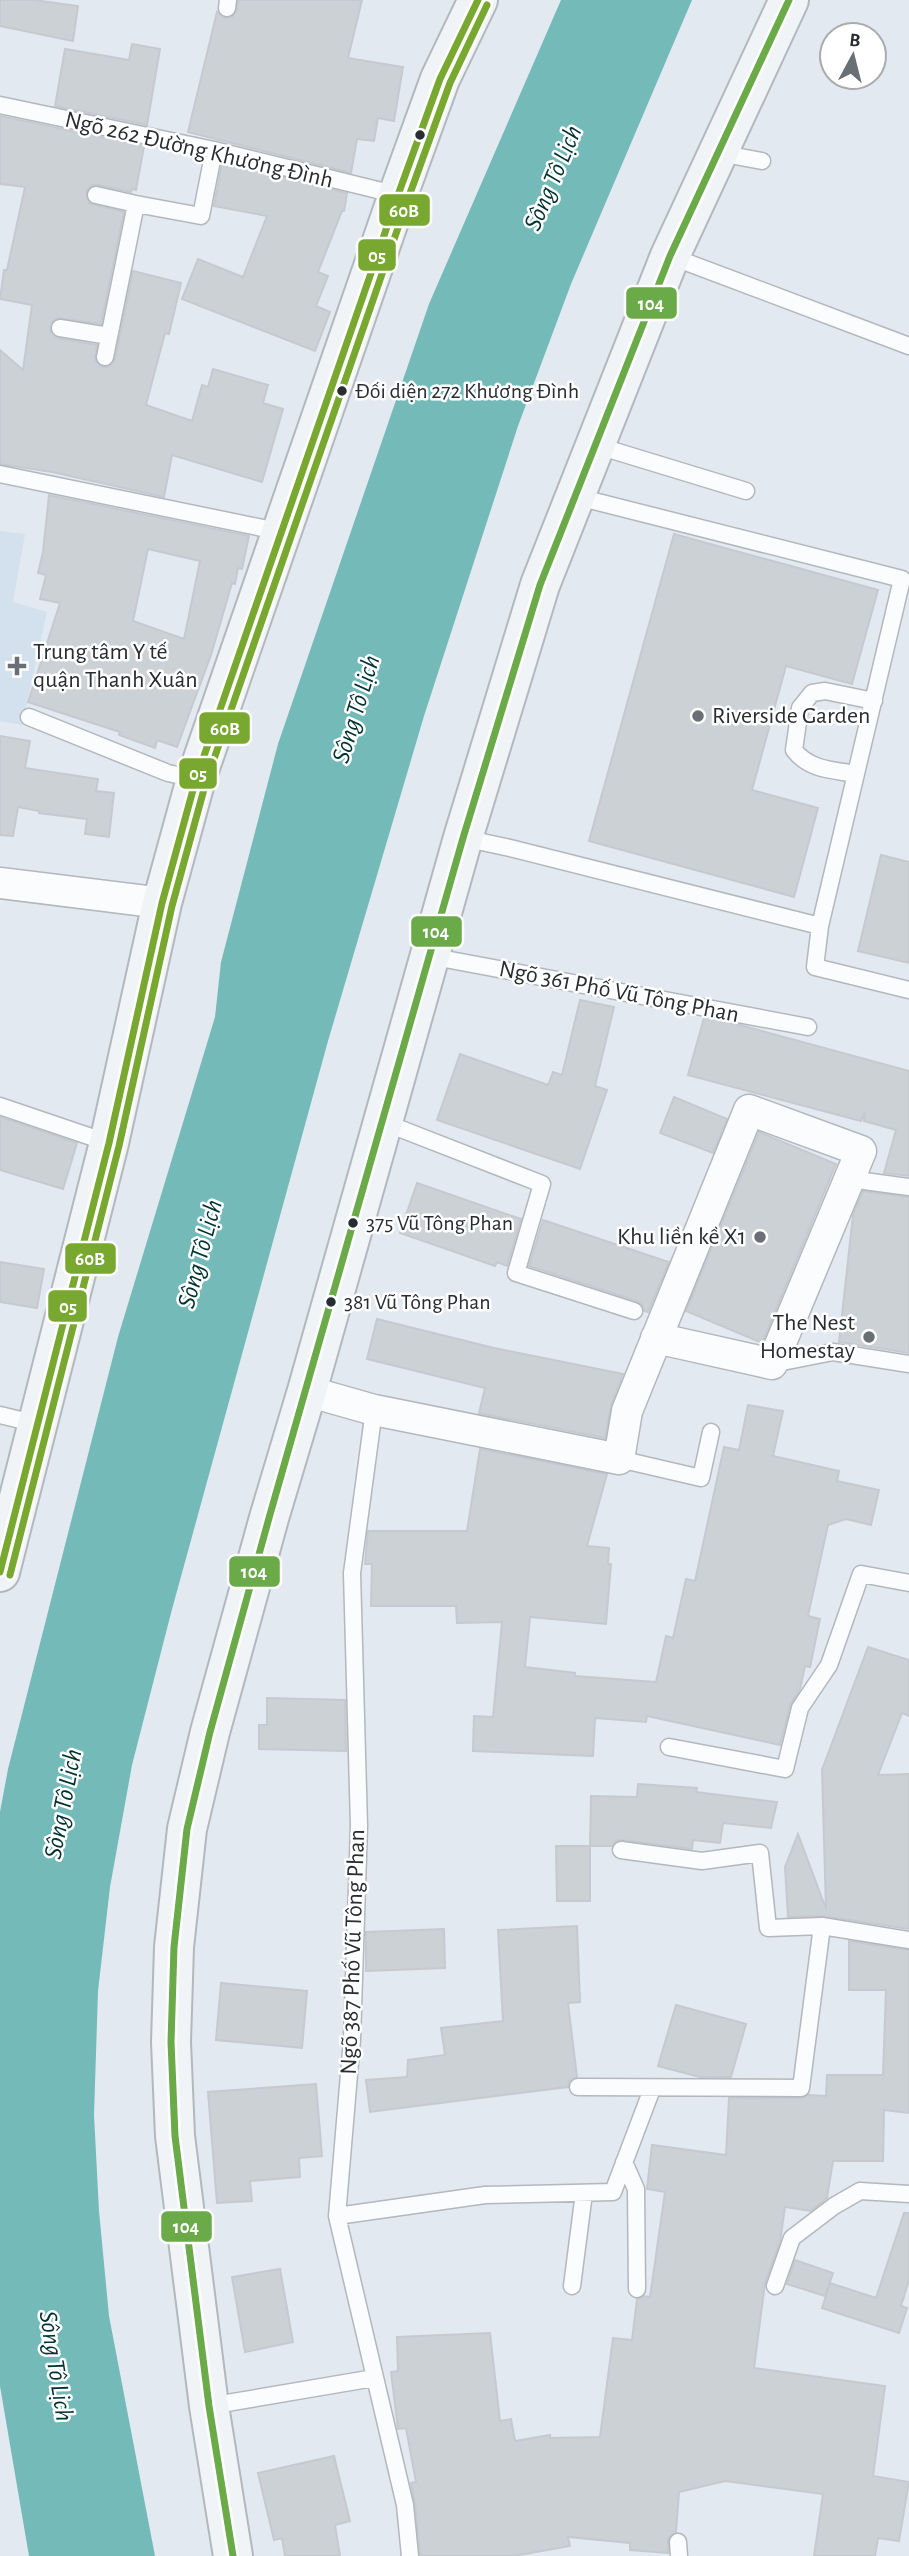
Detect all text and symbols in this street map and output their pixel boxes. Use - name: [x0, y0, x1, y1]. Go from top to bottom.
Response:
- north arrow: [818, 21, 888, 91]
- text: B: [848, 31, 862, 51]
- street label: Ngõ 262 Đường Khương Đình: [63, 107, 335, 193]
- water label: Sông Tô Lịch: [519, 122, 588, 235]
- unlabelled marker: [413, 128, 427, 142]
- line badge: 60B: [378, 193, 431, 227]
- text: 60B: [389, 202, 419, 221]
- line badge: 05: [357, 238, 397, 272]
- text: 05: [368, 247, 386, 266]
- line badge: 104: [625, 286, 678, 320]
- text: 104: [638, 295, 665, 314]
- place label: Đối diện 272 Khương Đình: [355, 380, 579, 402]
- marker: Đối diện 272 Khương Đình: [335, 384, 349, 398]
- place label: Trung tâm Y tế quận Thanh Xuân: [33, 640, 198, 692]
- water label: Sông Tô Lịch: [327, 652, 386, 766]
- marker: Trung tâm Y tế quận Thanh Xuân: [7, 656, 27, 676]
- place label: Riverside Garden: [712, 704, 871, 728]
- marker: Riverside Garden: [690, 708, 706, 724]
- line badge: 60B: [198, 711, 251, 745]
- text: 60B: [210, 720, 240, 739]
- line badge: 05: [178, 757, 218, 790]
- text: 05: [189, 765, 207, 784]
- line badge: 104: [410, 915, 463, 948]
- text: 104: [423, 923, 450, 942]
- street label: Ngõ 361 Phố Vũ Tông Phan: [497, 957, 741, 1027]
- water label: Sông Tô Lịch: [173, 1197, 228, 1311]
- place label: 375 Vũ Tông Phan: [366, 1212, 513, 1234]
- marker: 375 Vũ Tông Phan: [346, 1216, 360, 1230]
- place label: Khu liền kề X1: [617, 1225, 746, 1249]
- marker: Khu liền kề X1: [752, 1229, 768, 1245]
- line badge: 60B: [64, 1242, 117, 1275]
- text: 60B: [75, 1250, 105, 1269]
- line badge: 05: [47, 1289, 88, 1323]
- place label: 381 Vũ Tông Phan: [344, 1291, 491, 1313]
- marker: 381 Vũ Tông Phan: [324, 1295, 338, 1309]
- text: 05: [59, 1298, 77, 1317]
- place label: The Nest Homestay: [760, 1311, 855, 1363]
- marker: The Nest Homestay: [861, 1329, 877, 1345]
- line badge: 104: [228, 1555, 281, 1588]
- text: 104: [241, 1563, 268, 1582]
- water label: Sông Tô Lịch: [40, 1747, 87, 1861]
- street label: Ngõ 387 Phố Vũ Tông Phan: [337, 1829, 369, 2075]
- line badge: 104: [160, 2210, 213, 2243]
- text: 104: [173, 2218, 200, 2237]
- water label: Sông Tô Lịch: [33, 2309, 78, 2423]

